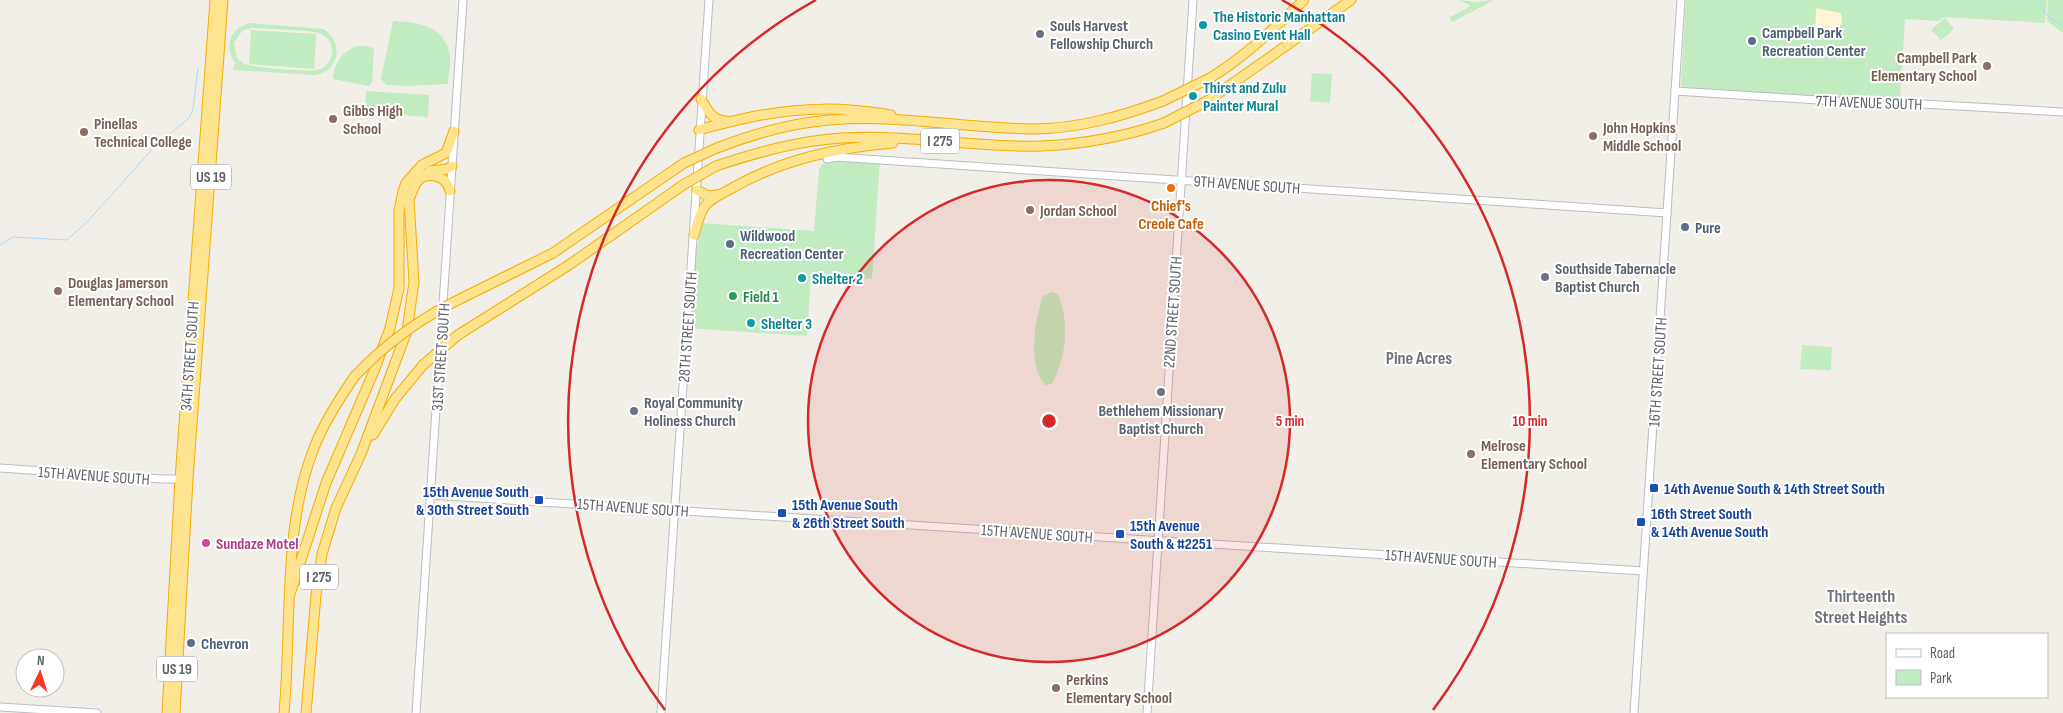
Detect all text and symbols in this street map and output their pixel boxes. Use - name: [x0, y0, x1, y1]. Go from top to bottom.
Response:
- place label: The Historic Manhattan Casino Event Hall: [1213, 8, 1346, 45]
- place label: Souls Harvest Fellowship Church: [1050, 17, 1153, 54]
- marker: The Historic Manhattan Casino Event Hall: [1197, 19, 1209, 31]
- place label: Campbell Park Recreation Center: [1762, 24, 1866, 61]
- marker: Souls Harvest Fellowship Church: [1034, 28, 1046, 40]
- marker: Campbell Park Recreation Center: [1746, 35, 1758, 47]
- place label: Campbell Park Elementary School: [1871, 49, 1977, 86]
- marker: Campbell Park Elementary School: [1981, 60, 1993, 72]
- place label: Thirst and Zulu Painter Mural: [1203, 79, 1286, 116]
- marker: Thirst and Zulu Painter Mural: [1187, 90, 1199, 102]
- street label: 7TH AVENUE SOUTH: [1815, 92, 1923, 115]
- place label: Gibbs High School: [343, 102, 403, 139]
- marker: Gibbs High School: [327, 113, 339, 125]
- place label: Pinellas Technical College: [94, 115, 192, 152]
- place label: John Hopkins Middle School: [1602, 119, 1681, 156]
- marker: Pinellas Technical College: [78, 126, 90, 138]
- road number: I 275: [921, 128, 959, 154]
- marker: John Hopkins Middle School: [1587, 130, 1599, 142]
- road number: US 19: [191, 164, 231, 190]
- street label: 9TH AVENUE SOUTH: [1193, 172, 1301, 199]
- marker: Chief's Creole Cafe: [1165, 182, 1177, 194]
- place label: Chief's Creole Cafe: [1138, 197, 1204, 234]
- place label: Jordan School: [1039, 202, 1117, 221]
- marker: Jordan School: [1024, 204, 1036, 216]
- place label: Pure: [1695, 219, 1721, 238]
- marker: Pure: [1679, 221, 1691, 233]
- place label: Wildwood Recreation Center: [740, 227, 844, 264]
- marker: Wildwood Recreation Center: [724, 238, 736, 250]
- street label: 22ND STREET SOUTH: [1160, 256, 1187, 369]
- place label: Southside Tabernacle Baptist Church: [1555, 260, 1676, 297]
- place label: Shelter 2: [812, 270, 863, 289]
- street label: 28TH STREET SOUTH: [675, 271, 702, 383]
- marker: Southside Tabernacle Baptist Church: [1539, 271, 1551, 283]
- marker: Shelter 2: [796, 272, 808, 284]
- place label: Douglas Jamerson Elementary School: [68, 274, 174, 311]
- marker: Douglas Jamerson Elementary School: [52, 285, 64, 297]
- place label: Field 1: [743, 288, 780, 307]
- marker: Field 1: [727, 290, 739, 302]
- street label: 34TH STREET SOUTH: [177, 301, 204, 412]
- street label: 31ST STREET SOUTH: [428, 302, 455, 412]
- place label: Shelter 3: [761, 315, 812, 334]
- marker: Shelter 3: [745, 317, 757, 329]
- street label: 16TH STREET SOUTH: [1645, 317, 1672, 428]
- district label: Pine Acres: [1386, 348, 1452, 369]
- marker: Bethlehem Missionary Baptist Church: [1155, 386, 1167, 398]
- place label: Royal Community Holiness Church: [644, 394, 743, 431]
- place label: Bethlehem Missionary Baptist Church: [1098, 402, 1224, 439]
- marker: Royal Community Holiness Church: [628, 405, 640, 417]
- centre of rings: [1040, 412, 1058, 430]
- text: 5 min: [1276, 412, 1304, 431]
- text: 10 min: [1512, 412, 1548, 431]
- place label: Melrose Elementary School: [1481, 437, 1587, 474]
- marker: Melrose Elementary School: [1465, 448, 1477, 460]
- street label: 15TH AVENUE SOUTH: [37, 463, 150, 490]
- place label: 14th Avenue South & 14th Street South: [1664, 480, 1885, 499]
- marker: 14th Avenue South & 14th Street South: [1648, 482, 1660, 494]
- place label: 15th Avenue South & 30th Street South: [416, 483, 529, 520]
- marker: 15th Avenue South & 30th Street South: [533, 494, 545, 506]
- street label: 15TH AVENUE SOUTH: [576, 495, 689, 522]
- place label: 15th Avenue South & 26th Street South: [792, 496, 905, 533]
- place label: 16th Street South & 14th Avenue South: [1651, 505, 1768, 542]
- marker: 15th Avenue South & 26th Street South: [776, 507, 788, 519]
- marker: 16th Street South & 14th Avenue South: [1635, 516, 1647, 528]
- place label: 15th Avenue South & #2251: [1130, 517, 1213, 554]
- street label: 15TH AVENUE SOUTH: [980, 521, 1093, 548]
- marker: 15th Avenue South & #2251: [1114, 528, 1126, 540]
- place label: Sundaze Motel: [216, 535, 298, 554]
- marker: Sundaze Motel: [200, 537, 212, 549]
- street label: 15TH AVENUE SOUTH: [1384, 546, 1497, 573]
- road number: I 275: [300, 564, 338, 590]
- district label: Thirteenth Street Heights: [1815, 586, 1908, 628]
- legend: [1886, 633, 2048, 698]
- place label: Chevron: [201, 635, 249, 654]
- marker: Chevron: [185, 637, 197, 649]
- text: Road: [1930, 644, 1955, 663]
- north arrow: [15, 648, 65, 698]
- text: N: [37, 652, 45, 669]
- road number: US 19: [157, 656, 197, 682]
- text: Park: [1930, 669, 1952, 688]
- place label: Perkins Elementary School: [1066, 671, 1172, 708]
- marker: Perkins Elementary School: [1050, 682, 1062, 694]

